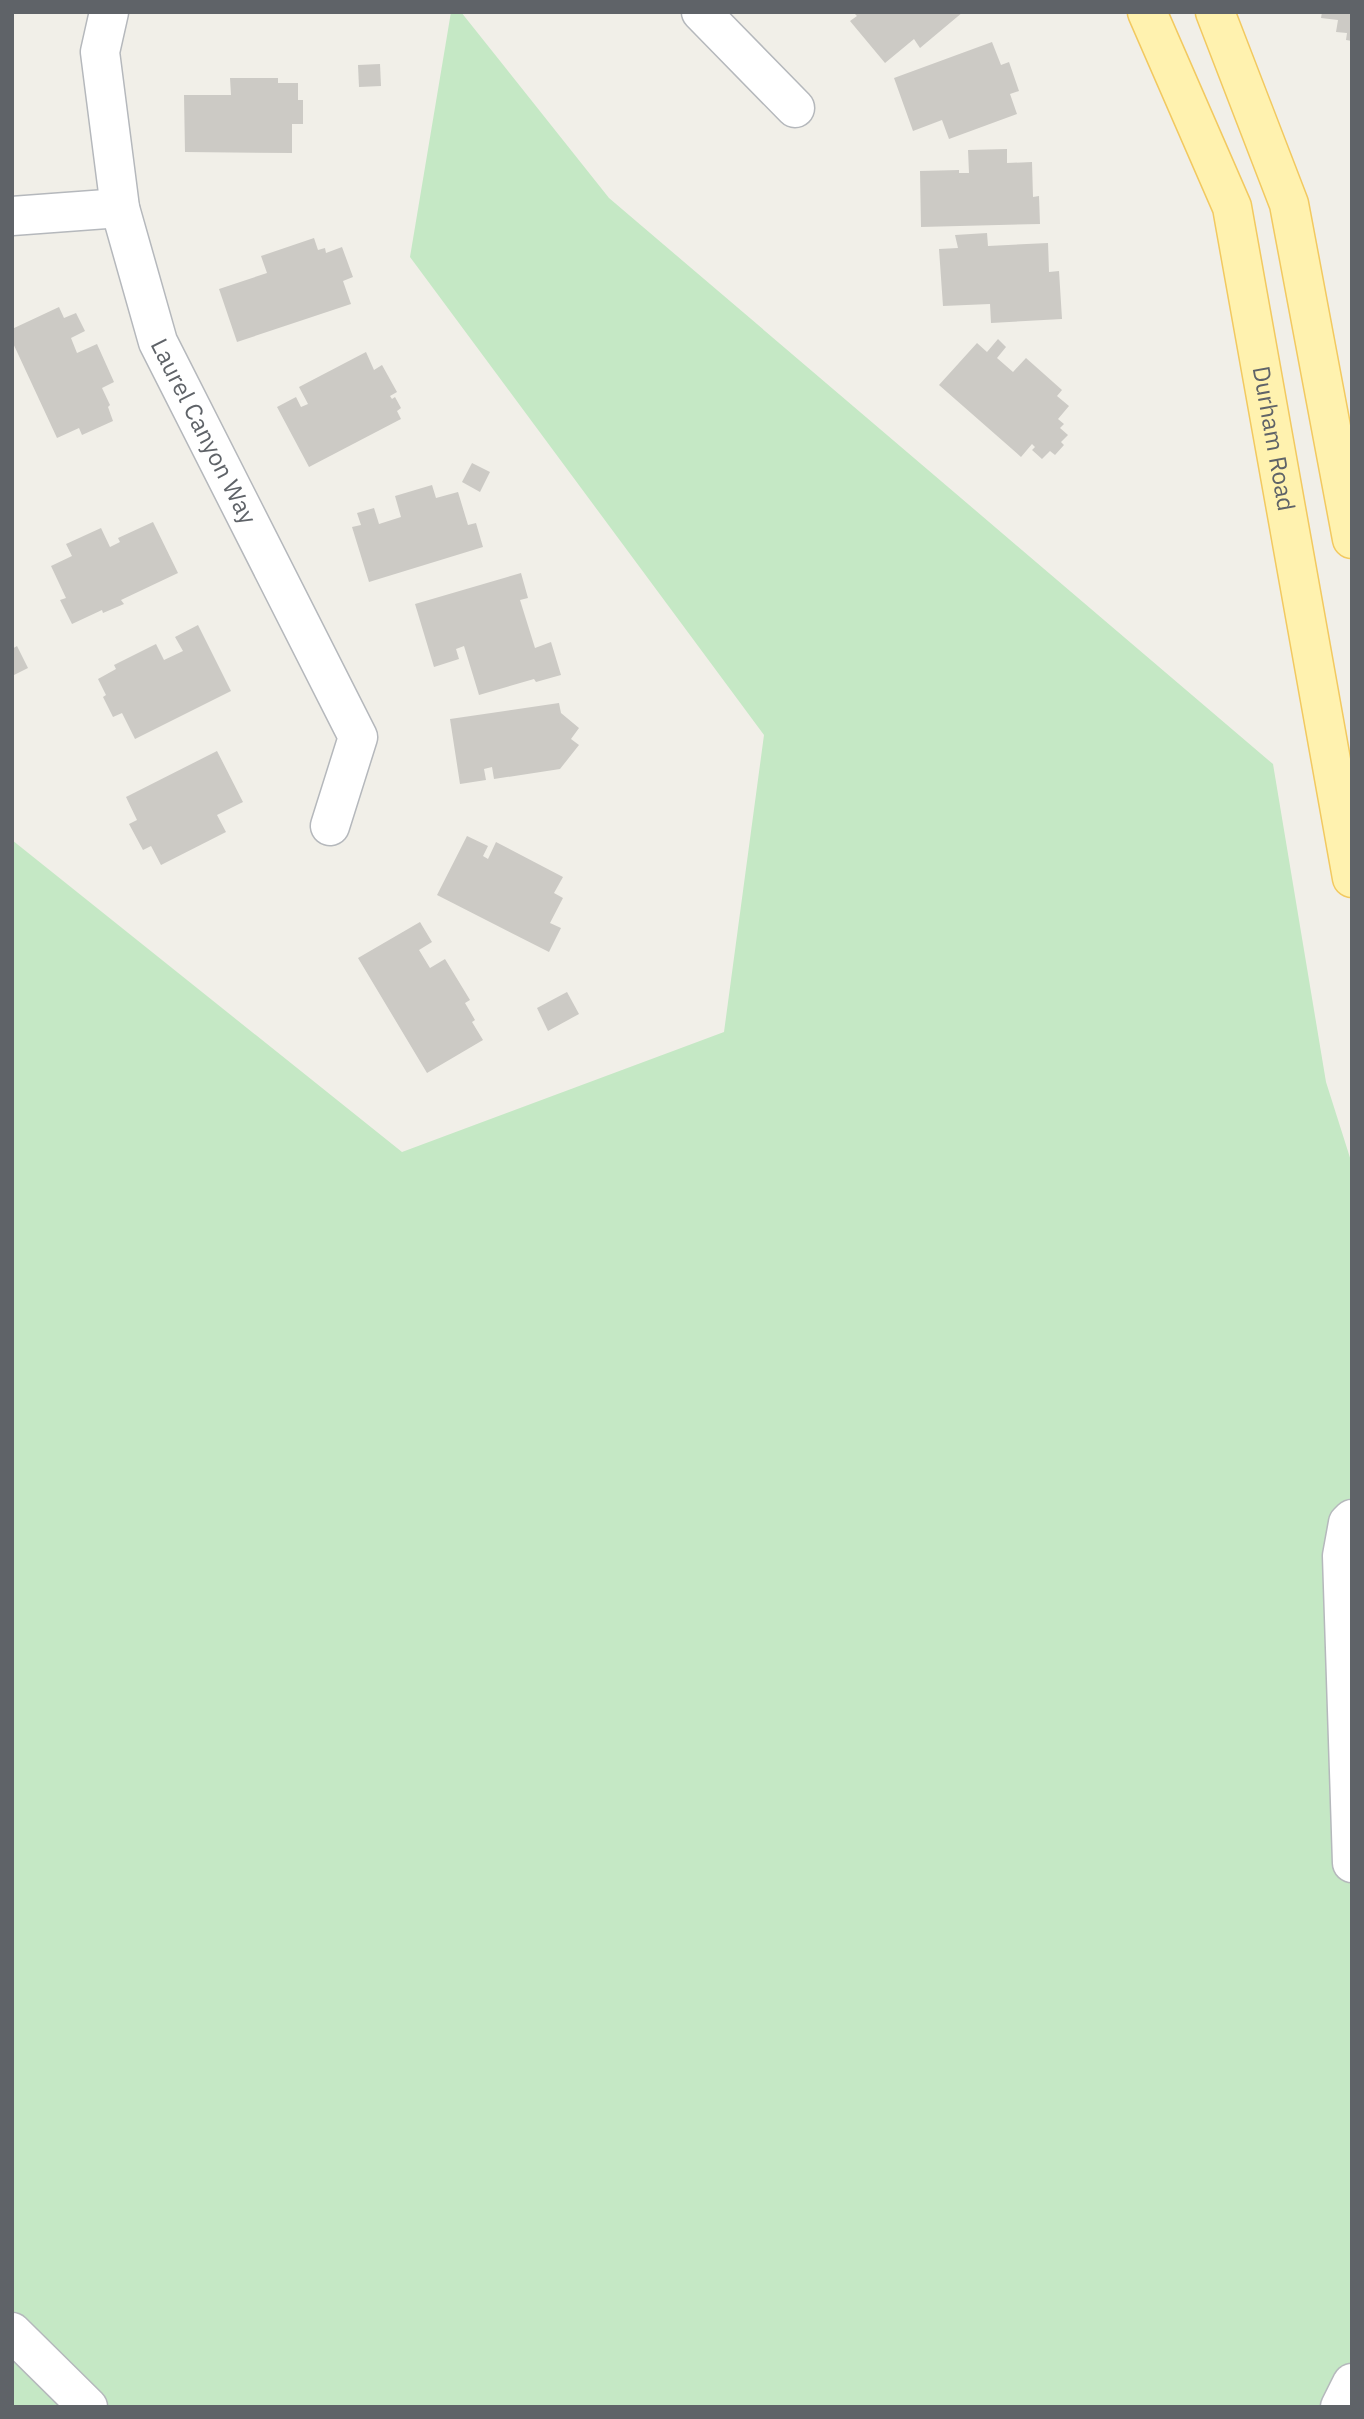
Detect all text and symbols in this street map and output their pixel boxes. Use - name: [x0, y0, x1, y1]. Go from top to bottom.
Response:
- street label: Laurel Canyon Way: [144, 333, 265, 529]
- street label: Durham Road: [1246, 363, 1303, 514]

